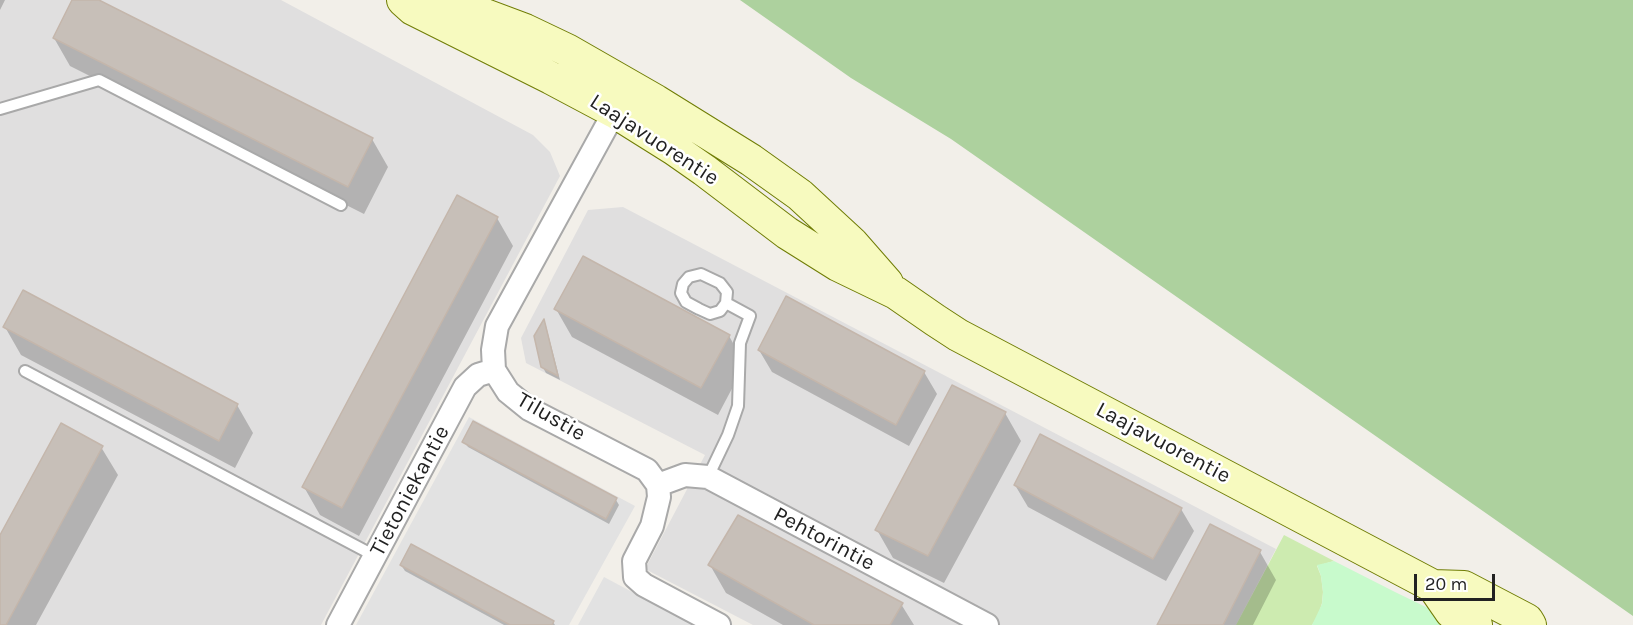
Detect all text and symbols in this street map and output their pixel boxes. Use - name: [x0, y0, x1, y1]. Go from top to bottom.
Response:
- street label: Laajavuorentie: [585, 88, 723, 192]
- street label: Tilustie: [512, 387, 590, 447]
- street label: Laajavuorentie: [1091, 396, 1235, 490]
- street label: Tietoniekantie: [364, 421, 456, 561]
- street label: Pehtorintie: [769, 501, 879, 577]
- scale bar: [1417, 562, 1498, 600]
- text: 20 m: [1425, 573, 1467, 595]

